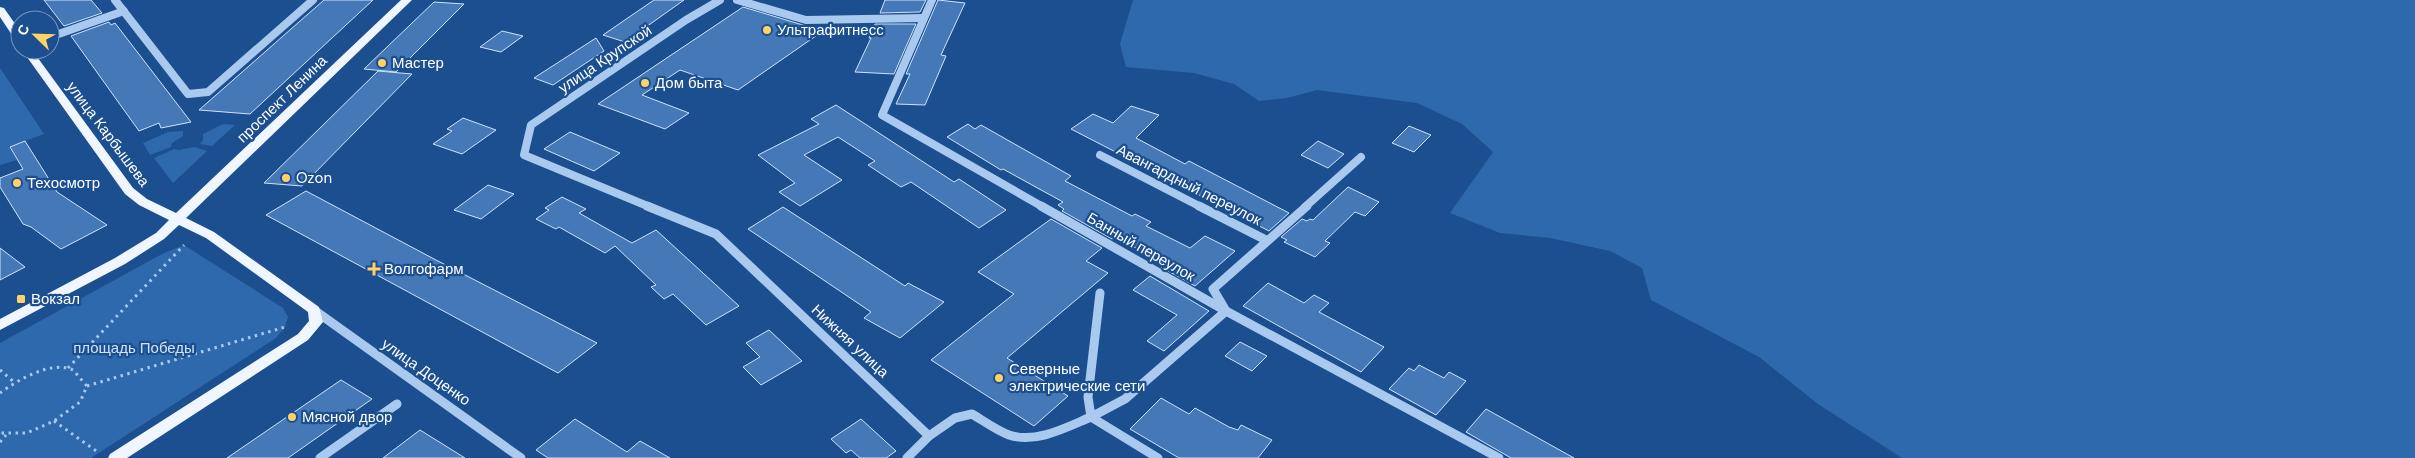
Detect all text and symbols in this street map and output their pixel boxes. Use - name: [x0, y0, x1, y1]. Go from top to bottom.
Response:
- north arrow: [10, 10, 60, 60]
- street label: улица Крупской: [554, 20, 656, 98]
- place label: Ультрафитнесс: [777, 20, 884, 40]
- text: С: [13, 22, 33, 38]
- marker: Ультрафитнесс: [761, 24, 773, 36]
- street label: проспект Ленина: [233, 50, 332, 147]
- place label: Мастер: [392, 53, 444, 73]
- marker: Мастер: [376, 57, 388, 69]
- place label: Дом быта: [655, 73, 723, 93]
- street label: улица Карбышева: [62, 77, 154, 191]
- marker: Дом быта: [639, 77, 651, 89]
- street label: Авангардный переулок: [1113, 140, 1265, 230]
- place label: Ozon: [296, 168, 332, 188]
- marker: Ozon: [280, 172, 292, 184]
- place label: Техосмотр: [27, 173, 100, 193]
- marker: Техосмотр: [11, 177, 23, 189]
- street label: Банный переулок: [1083, 208, 1199, 286]
- place label: Волгофарм: [384, 259, 464, 279]
- marker: Волгофарм: [368, 263, 380, 275]
- place label: Вокзал: [31, 289, 80, 309]
- marker: Вокзал: [15, 293, 27, 305]
- street label: Нижняя улица: [807, 300, 894, 383]
- street label: улица Доценко: [378, 334, 474, 410]
- park label: площадь Победы: [73, 338, 195, 358]
- place label: Северные электрические сети: [1009, 359, 1145, 396]
- marker: Северные электрические сети: [993, 372, 1005, 384]
- place label: Мясной двор: [302, 407, 392, 427]
- marker: Мясной двор: [286, 411, 298, 423]

